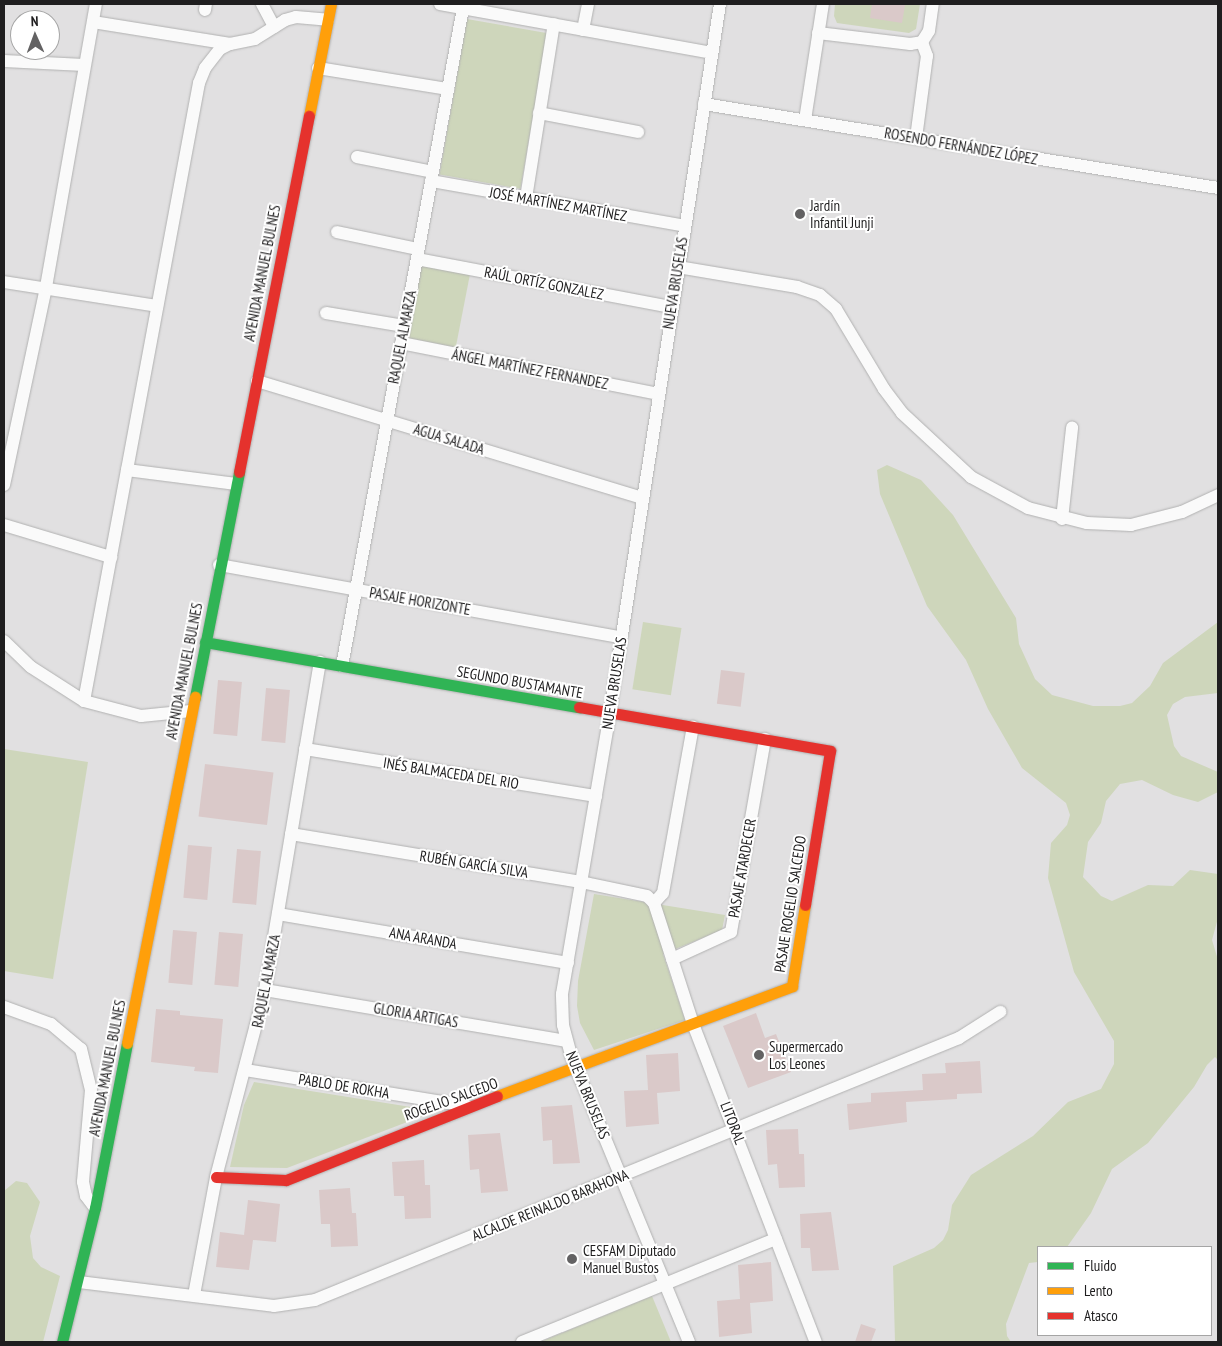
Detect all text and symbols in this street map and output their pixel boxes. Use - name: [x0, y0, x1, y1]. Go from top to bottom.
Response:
- north arrow: [10, 10, 60, 60]
- text: N: [30, 12, 39, 30]
- street label: ROSENDO FERNÁNDEZ LÓPEZ: [883, 124, 1039, 168]
- street label: JOSÉ MARTÍNEZ MARTÍNEZ: [488, 183, 628, 225]
- place label: Jardín Infantil Junji: [810, 196, 874, 231]
- street label: AVENIDA MANUEL BULNES: [240, 203, 284, 343]
- marker: Jardín Infantil Junji: [794, 208, 806, 220]
- street label: NUEVA BRUSELAS: [659, 235, 691, 331]
- street label: RAÚL ORTÍZ GONZALEZ: [482, 263, 606, 303]
- street label: RAQUEL ALMARZA: [384, 288, 420, 386]
- street label: ÁNGEL MARTÍNEZ FERNANDEZ: [450, 345, 610, 393]
- street label: AGUA SALADA: [411, 420, 487, 458]
- street label: PASAJE HORIZONTE: [368, 583, 472, 619]
- street label: AVENIDA MANUEL BULNES: [162, 601, 206, 741]
- street label: NUEVA BRUSELAS: [598, 635, 630, 731]
- street label: SEGUNDO BUSTAMANTE: [456, 662, 584, 702]
- street label: INÉS BALMACEDA DEL RIO: [381, 753, 521, 793]
- street label: PASAJE ATARDECER: [724, 817, 760, 919]
- street label: PASAJE ROGELIO SALCEDO: [770, 834, 810, 974]
- street label: RUBÉN GARCÍA SILVA: [418, 847, 530, 881]
- street label: ANA ARANDA: [387, 923, 459, 953]
- street label: RAQUEL ALMARZA: [248, 932, 284, 1030]
- street label: AVENIDA MANUEL BULNES: [85, 998, 129, 1138]
- street label: GLORIA ARTIGAS: [372, 999, 460, 1031]
- place label: Supermercado Los Leones: [769, 1037, 843, 1072]
- street label: NUEVA BRUSELAS: [562, 1048, 614, 1142]
- marker: Supermercado Los Leones: [753, 1049, 765, 1061]
- street label: PABLO DE ROKHA: [297, 1070, 391, 1102]
- street label: ROGELIO SALCEDO: [402, 1074, 500, 1124]
- street label: LITORAL: [717, 1099, 749, 1147]
- street label: ALCALDE REINALDO BARAHONA: [469, 1165, 631, 1245]
- place label: CESFAM Diputado Manuel Bustos: [583, 1241, 676, 1276]
- legend: [1037, 1246, 1212, 1336]
- marker: CESFAM Diputado Manuel Bustos: [565, 1252, 579, 1266]
- text: Fluido: [1084, 1256, 1116, 1275]
- text: Lento: [1084, 1281, 1113, 1300]
- text: Atasco: [1084, 1306, 1118, 1325]

